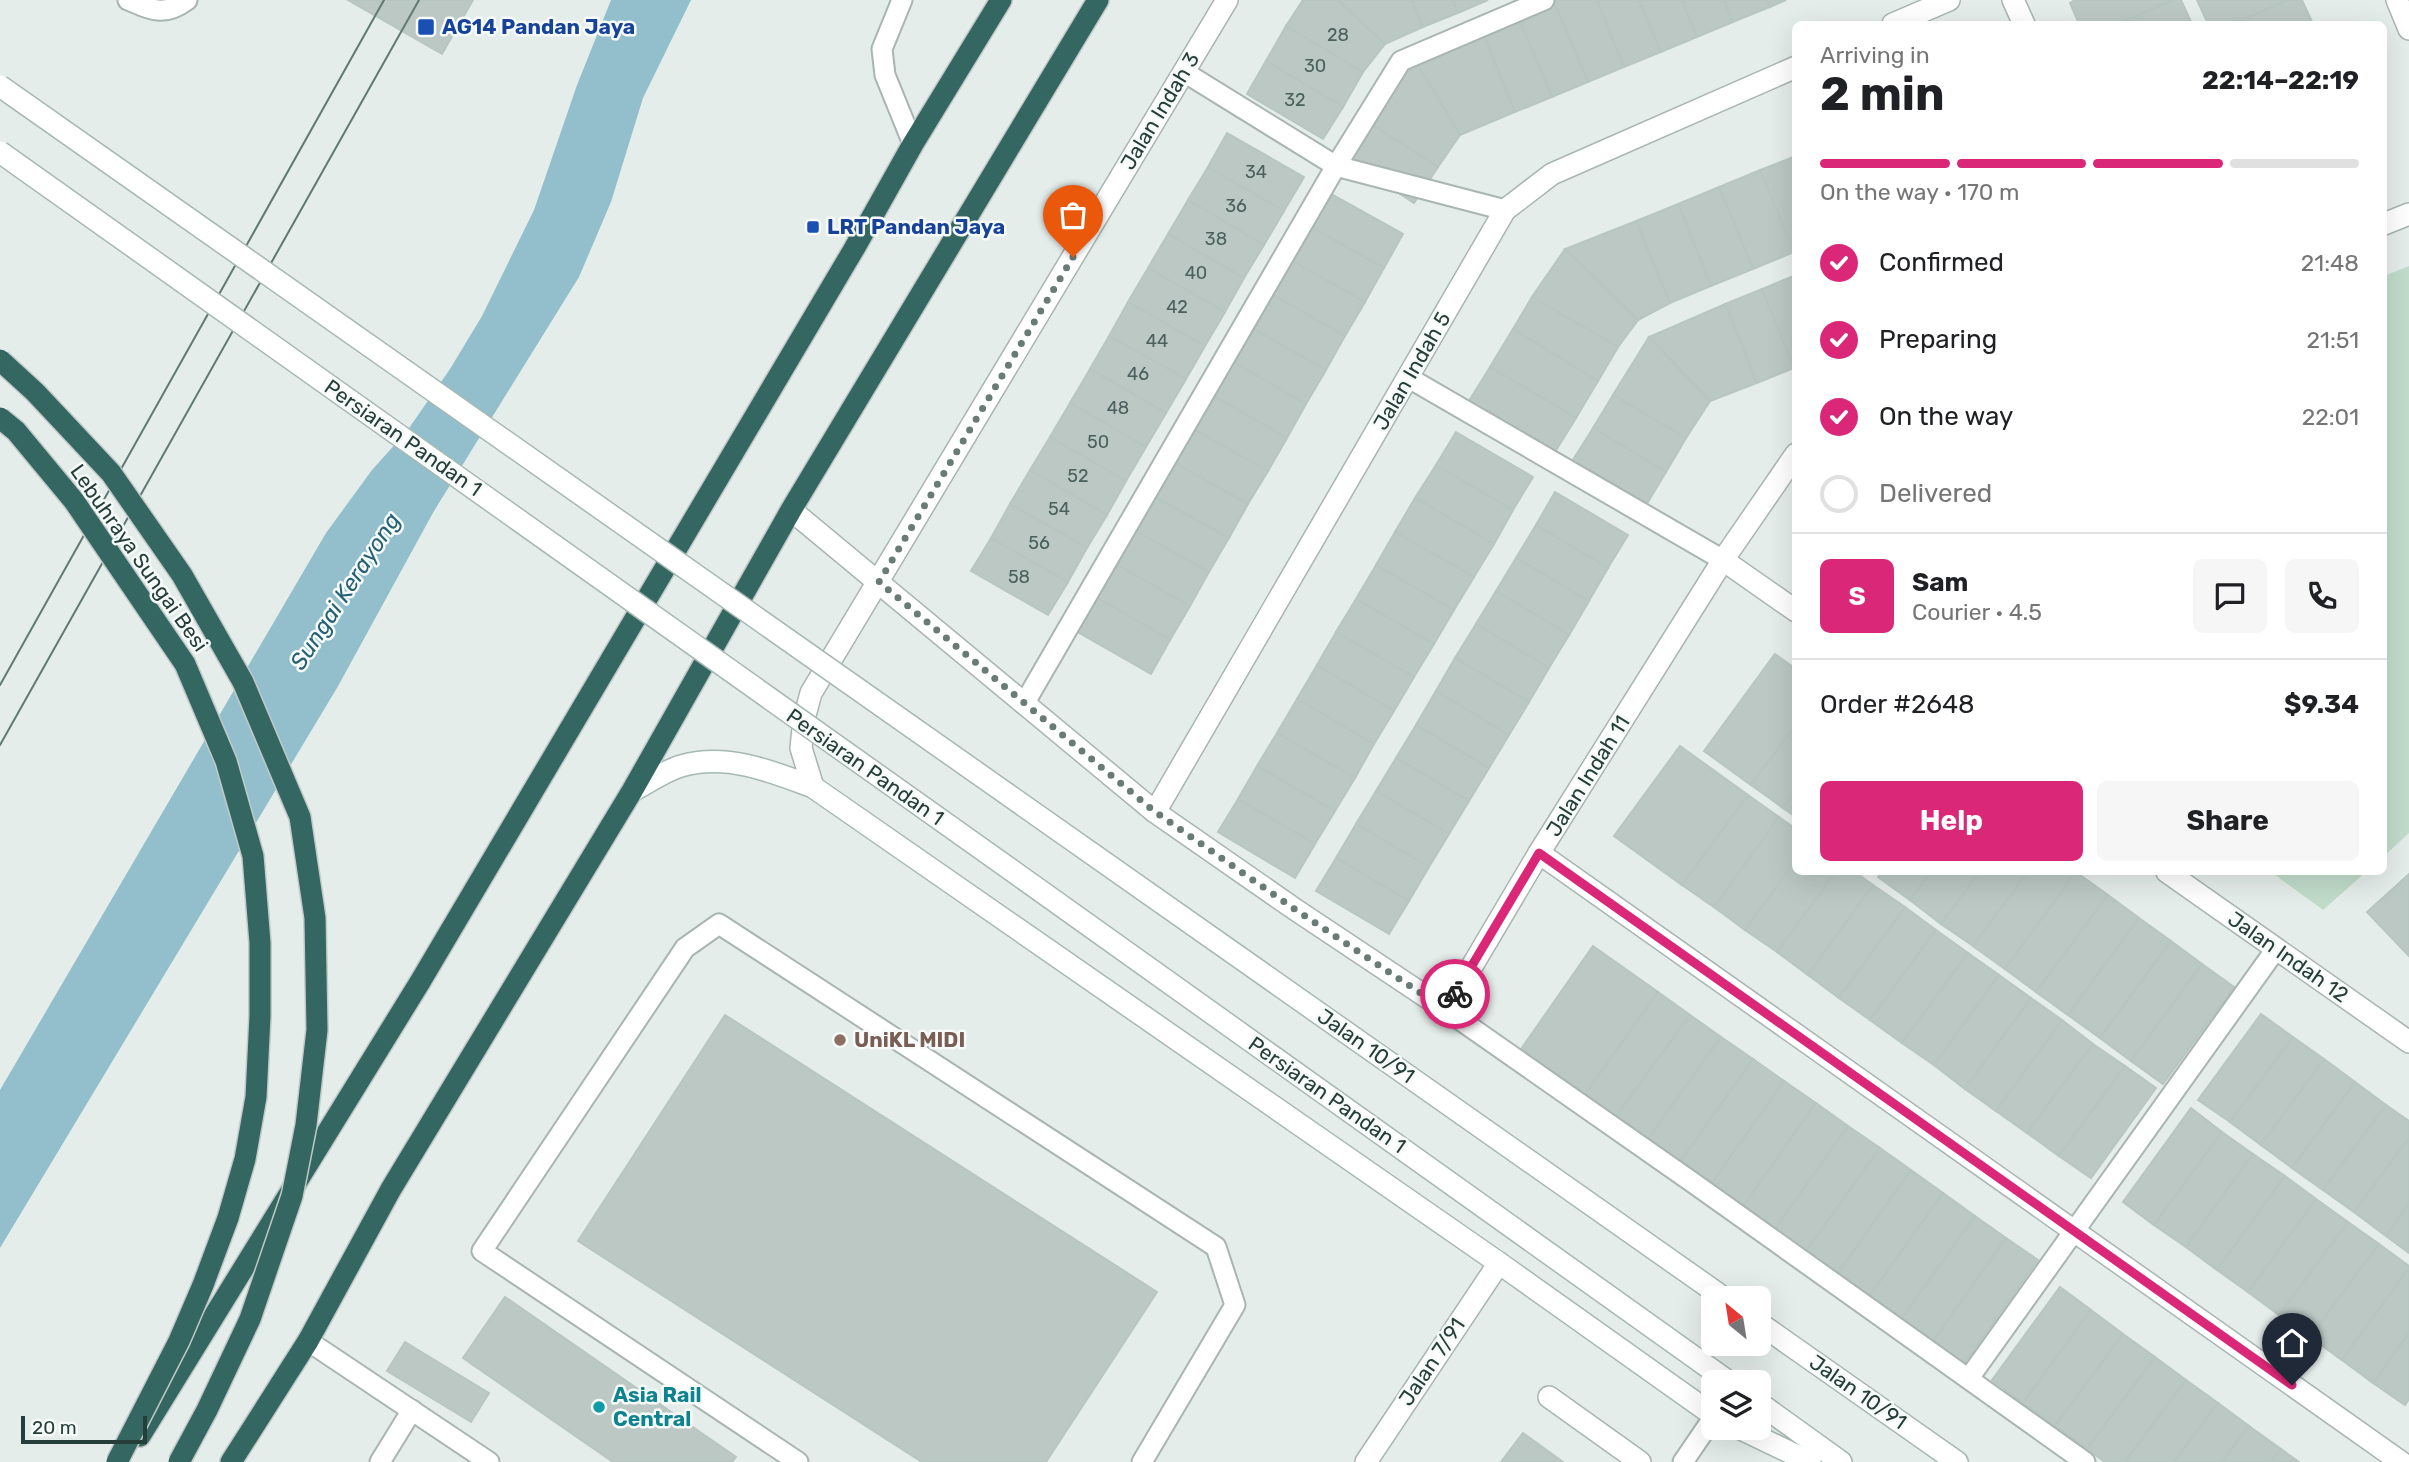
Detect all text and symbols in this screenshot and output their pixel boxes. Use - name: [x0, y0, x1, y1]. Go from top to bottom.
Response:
- place label: AG14 Pandan Jaya: [442, 14, 635, 39]
- marker: AG14 Pandan Jaya: [416, 17, 436, 37]
- house number: 28: [1327, 24, 1349, 46]
- text: Arriving in: [1820, 41, 1930, 69]
- street label: Jalan Indah 3: [1115, 48, 1204, 174]
- house number: 30: [1304, 55, 1326, 77]
- text: 22:14–22:19: [2202, 65, 2359, 96]
- text: 2 min: [1820, 67, 1945, 122]
- house number: 32: [1284, 89, 1306, 111]
- house number: 34: [1245, 161, 1267, 183]
- text: On the way · 170 m: [1820, 178, 2019, 206]
- pin: [1043, 185, 1103, 257]
- house number: 36: [1225, 195, 1247, 217]
- icon: bag: [1054, 196, 1092, 234]
- place label: LRT Pandan Jaya: [827, 214, 1005, 239]
- marker: LRT Pandan Jaya: [805, 219, 821, 235]
- house number: 38: [1205, 228, 1227, 250]
- icon: check: [1820, 244, 1858, 282]
- text: Confirmed: [1879, 247, 2004, 278]
- text: 21:48: [2301, 249, 2359, 277]
- house number: 40: [1185, 262, 1207, 284]
- house number: 42: [1166, 296, 1188, 318]
- street label: Jalan Indah 5: [1368, 307, 1455, 434]
- icon: check: [1820, 321, 1858, 359]
- text: Preparing: [1879, 324, 1997, 355]
- text: 21:51: [2307, 326, 2359, 354]
- house number: 44: [1146, 330, 1168, 352]
- house number: 46: [1127, 363, 1149, 385]
- street label: Persiaran Pandan 1: [320, 374, 487, 501]
- house number: 48: [1107, 397, 1129, 419]
- icon: check: [1820, 398, 1858, 436]
- text: On the way: [1879, 401, 2013, 432]
- text: 22:01: [2302, 403, 2359, 431]
- house number: 50: [1087, 431, 1109, 453]
- street label: Lebuhraya Sungai Besi: [65, 459, 214, 656]
- house number: 52: [1067, 465, 1089, 487]
- text: Delivered: [1879, 478, 1992, 509]
- house number: 54: [1048, 498, 1070, 520]
- water label: Sungai Kerayong: [284, 507, 406, 675]
- house number: 56: [1028, 532, 1050, 554]
- button: chat: [2193, 559, 2267, 633]
- button: phone: [2285, 559, 2359, 633]
- house number: 58: [1008, 566, 1030, 588]
- text: Sam: [1912, 567, 1968, 598]
- text: S: [1848, 581, 1866, 612]
- text: Courier · 4.5: [1912, 598, 2042, 626]
- text: Order #2648: [1820, 689, 1975, 720]
- text: $9.34: [2284, 689, 2359, 720]
- street label: Persiaran Pandan 1: [782, 703, 949, 830]
- street label: Jalan Indah 11: [1540, 711, 1635, 841]
- button: Help: [1820, 781, 2083, 861]
- button: Share: [2097, 781, 2359, 861]
- street label: Jalan Indah 12: [2223, 906, 2353, 1007]
- courier: [1420, 959, 1490, 1029]
- icon: bike: [1436, 975, 1474, 1013]
- street label: Jalan 10/91: [1313, 1003, 1420, 1088]
- place label: UniKL MIDI: [854, 1027, 965, 1052]
- street label: Persiaran Pandan 1: [1244, 1031, 1411, 1158]
- marker: UniKL MIDI: [832, 1032, 848, 1048]
- north arrow: [1701, 1286, 1771, 1356]
- map controls: [1701, 1286, 1771, 1440]
- street label: Jalan 7/91: [1393, 1313, 1470, 1410]
- pin: [2262, 1313, 2322, 1385]
- icon: home: [2273, 1324, 2311, 1362]
- street label: Jalan 10/91: [1805, 1349, 1912, 1434]
- button: layers: [1701, 1370, 1771, 1440]
- place label: Asia Rail Central: [613, 1382, 701, 1431]
- marker: Asia Rail Central: [591, 1399, 607, 1415]
- scale bar: [21, 1413, 147, 1445]
- text: 20 m: [32, 1416, 77, 1439]

